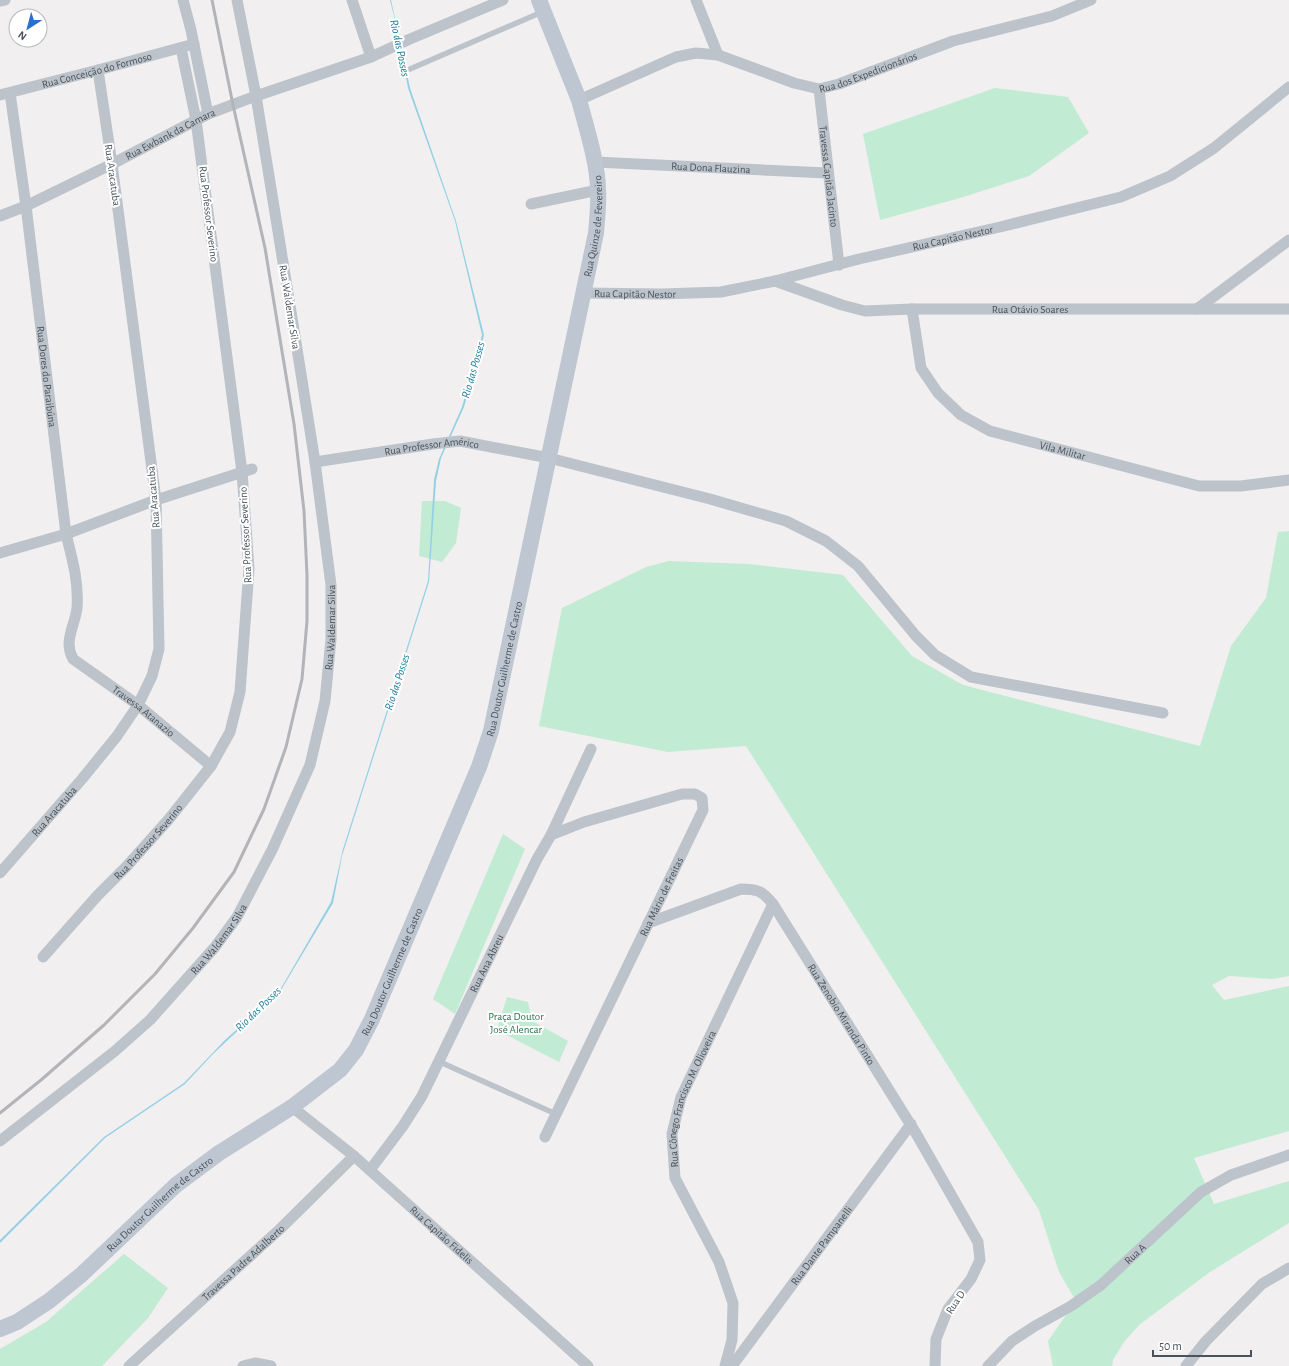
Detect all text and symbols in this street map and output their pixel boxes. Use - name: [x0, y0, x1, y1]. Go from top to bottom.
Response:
- north arrow: [8, 8, 48, 48]
- water label: Rio das Posses: [388, 18, 412, 78]
- text: N: [16, 29, 29, 42]
- street label: Rua dos Expedicionários: [818, 50, 919, 95]
- street label: Rua Conceição do Formoso: [41, 51, 153, 90]
- street label: Rua Ewbank da Camara: [124, 107, 217, 162]
- street label: Travessa Capitão Jacinto: [817, 125, 840, 228]
- street label: Rua Aracatuba: [103, 143, 122, 207]
- street label: Rua Dona Flauzina: [671, 161, 751, 175]
- street label: Rua Professor Severino: [197, 165, 220, 263]
- street label: Rua Quinze de Fevereiro: [582, 175, 604, 278]
- street label: Rua Capitão Nestor: [912, 224, 994, 253]
- street label: Rua Waldemar Silva: [277, 264, 302, 350]
- street label: Rua Capitão Nestor: [594, 288, 677, 300]
- street label: Rua Otávio Soares: [992, 304, 1068, 315]
- street label: Rua Dores do Paraibúna: [35, 325, 58, 428]
- water label: Rio das Posses: [459, 340, 487, 400]
- street label: Rua Professor Américo: [384, 436, 480, 457]
- street label: Vila Militar: [1038, 439, 1087, 462]
- street label: Rua Aracatuba: [145, 465, 162, 528]
- street label: Rua Professor Severino: [237, 486, 254, 583]
- street label: Rua Waldemar Silva: [323, 585, 337, 671]
- street label: Rua Doutor Guilherme de Castro: [485, 600, 524, 738]
- water label: Rio das Posses: [382, 652, 412, 712]
- street label: Travessa Atanazio: [110, 684, 176, 739]
- street label: Rua Aracatuba: [30, 784, 79, 839]
- street label: Rua Professor Severino: [112, 802, 185, 882]
- street label: Rua Mário de Freitas: [638, 856, 685, 938]
- street label: Rua Waldemar Silva: [188, 902, 249, 977]
- street label: Rua Doutor Guilherme de Castro: [359, 906, 425, 1038]
- street label: Rua Ana Abreu: [468, 932, 506, 994]
- street label: Rua Zenobio Miranda Pinto: [806, 962, 877, 1067]
- water label: Rio das Posses: [233, 984, 283, 1034]
- park label: Praça Doutor José Alencar: [488, 1011, 544, 1035]
- street label: Rua Cônego Francisco M. Olioveira: [667, 1029, 718, 1168]
- street label: Rua Doutor Guilherme de Castro: [104, 1155, 215, 1254]
- street label: Rua Capitão Fidelis: [408, 1204, 475, 1266]
- street label: Rua Dante Pampanelli: [789, 1204, 854, 1287]
- street label: Travessa Padre Adalberto: [200, 1223, 287, 1303]
- street label: Rua A: [1122, 1241, 1148, 1266]
- street label: Rua D: [944, 1289, 967, 1316]
- scale bar: [1153, 1332, 1251, 1358]
- text: 50 m: [1159, 1340, 1182, 1352]

